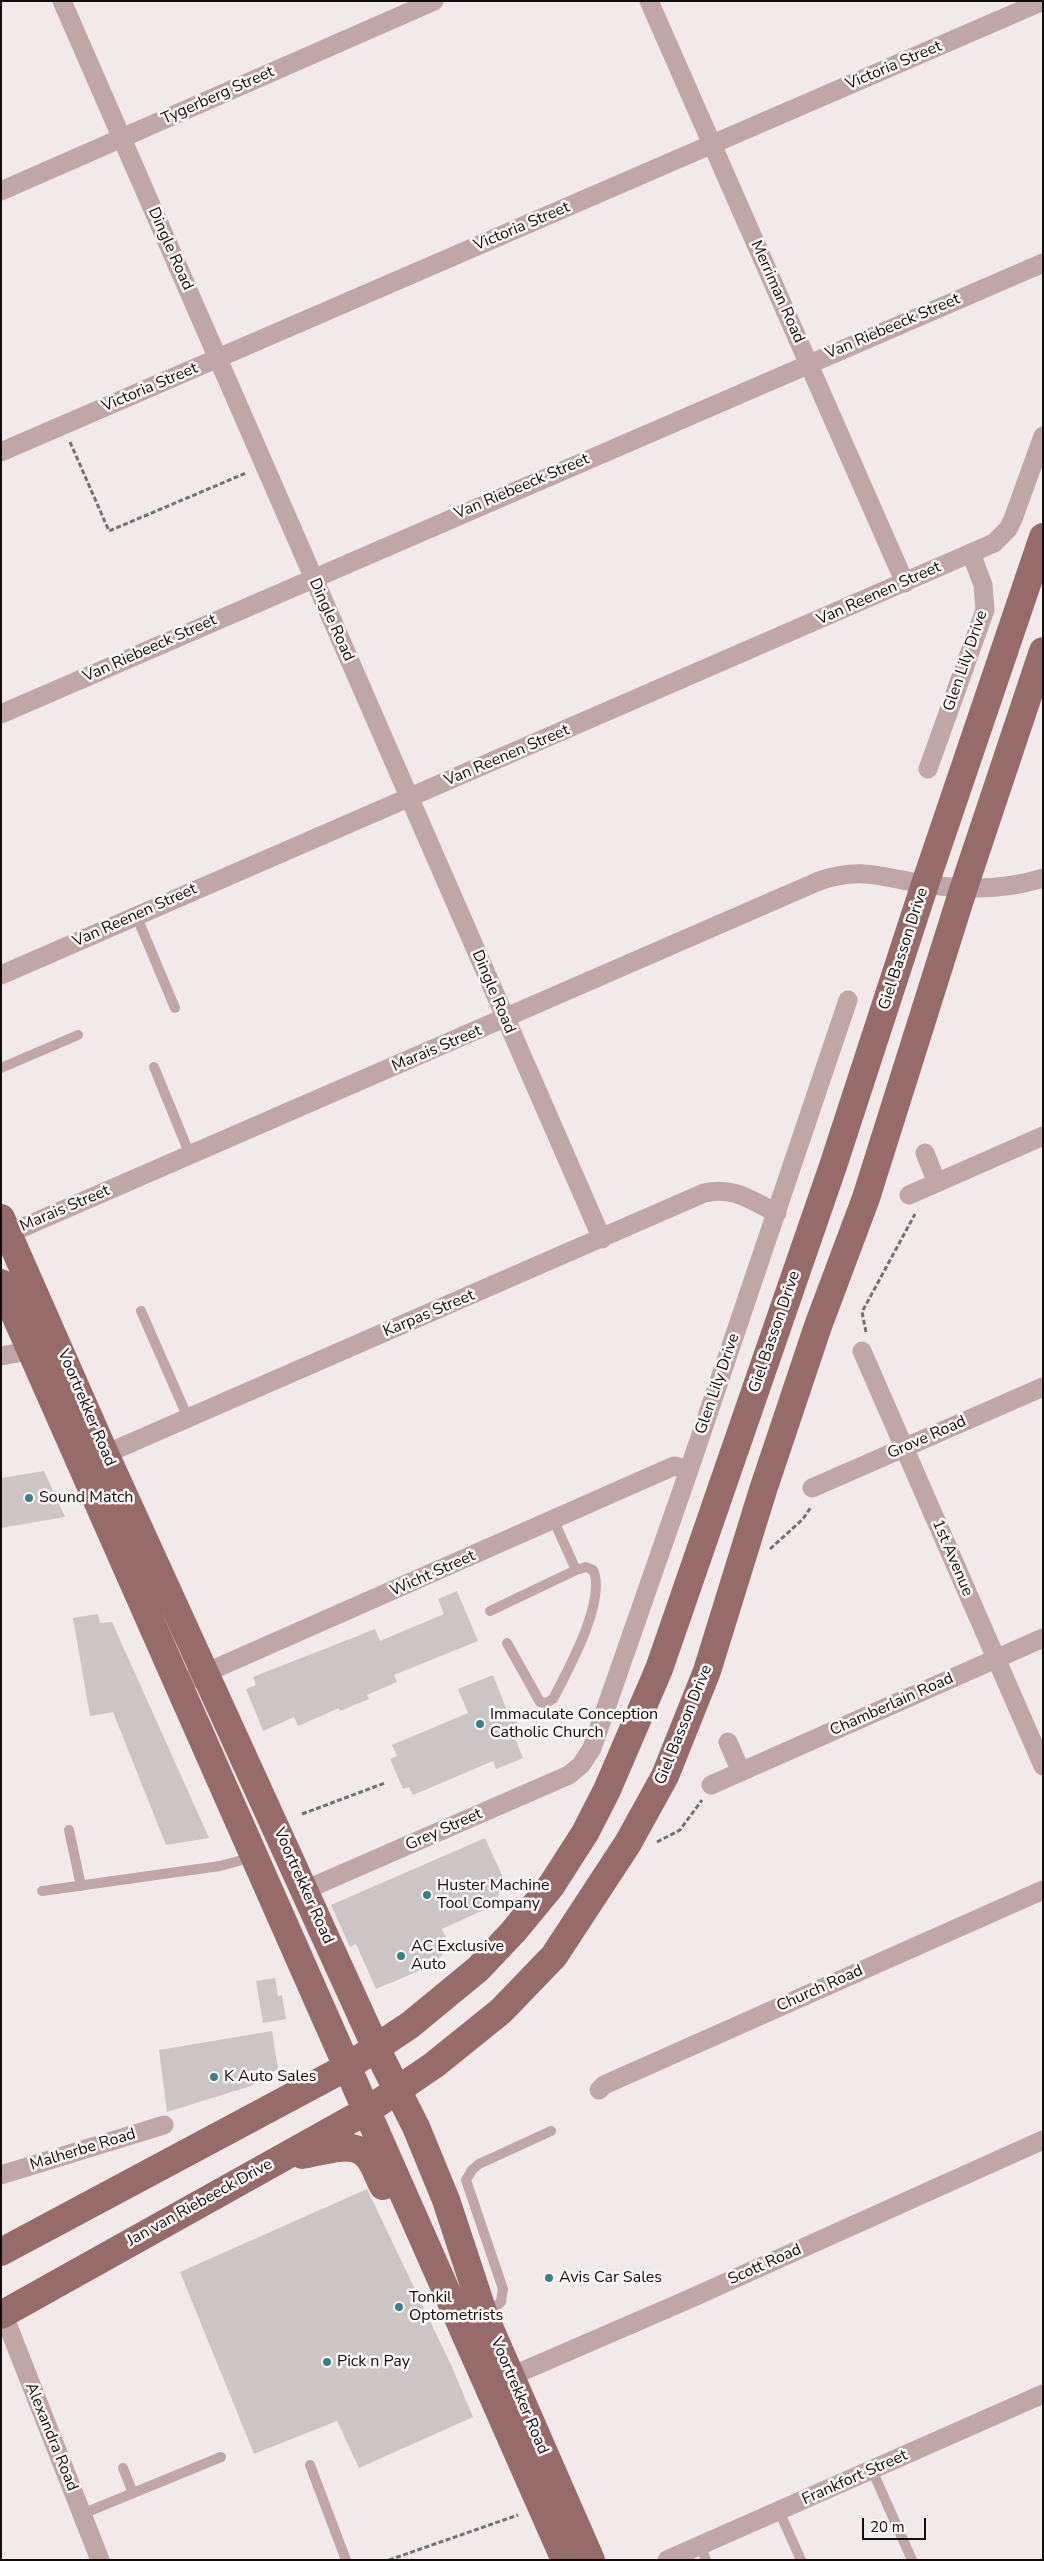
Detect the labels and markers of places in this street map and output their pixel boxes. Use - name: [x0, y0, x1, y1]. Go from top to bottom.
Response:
- place label: Sound Match: [39, 1488, 133, 1508]
- marker: Sound Match: [23, 1492, 35, 1504]
- place label: Immaculate Conception Catholic Church: [490, 1705, 658, 1743]
- marker: Immaculate Conception Catholic Church: [474, 1718, 486, 1730]
- place label: Huster Machine Tool Company: [437, 1876, 550, 1914]
- marker: Huster Machine Tool Company: [421, 1889, 433, 1901]
- place label: AC Exclusive Auto: [411, 1937, 504, 1975]
- marker: AC Exclusive Auto: [395, 1950, 407, 1962]
- place label: K Auto Sales: [224, 2067, 316, 2087]
- marker: K Auto Sales: [208, 2071, 220, 2083]
- place label: Avis Car Sales: [559, 2268, 662, 2288]
- marker: Avis Car Sales: [543, 2272, 555, 2284]
- place label: Tonkil Optometrists: [409, 2288, 503, 2326]
- marker: Tonkil Optometrists: [393, 2301, 405, 2313]
- place label: Pick n Pay: [337, 2352, 410, 2372]
- marker: Pick n Pay: [321, 2356, 333, 2368]

